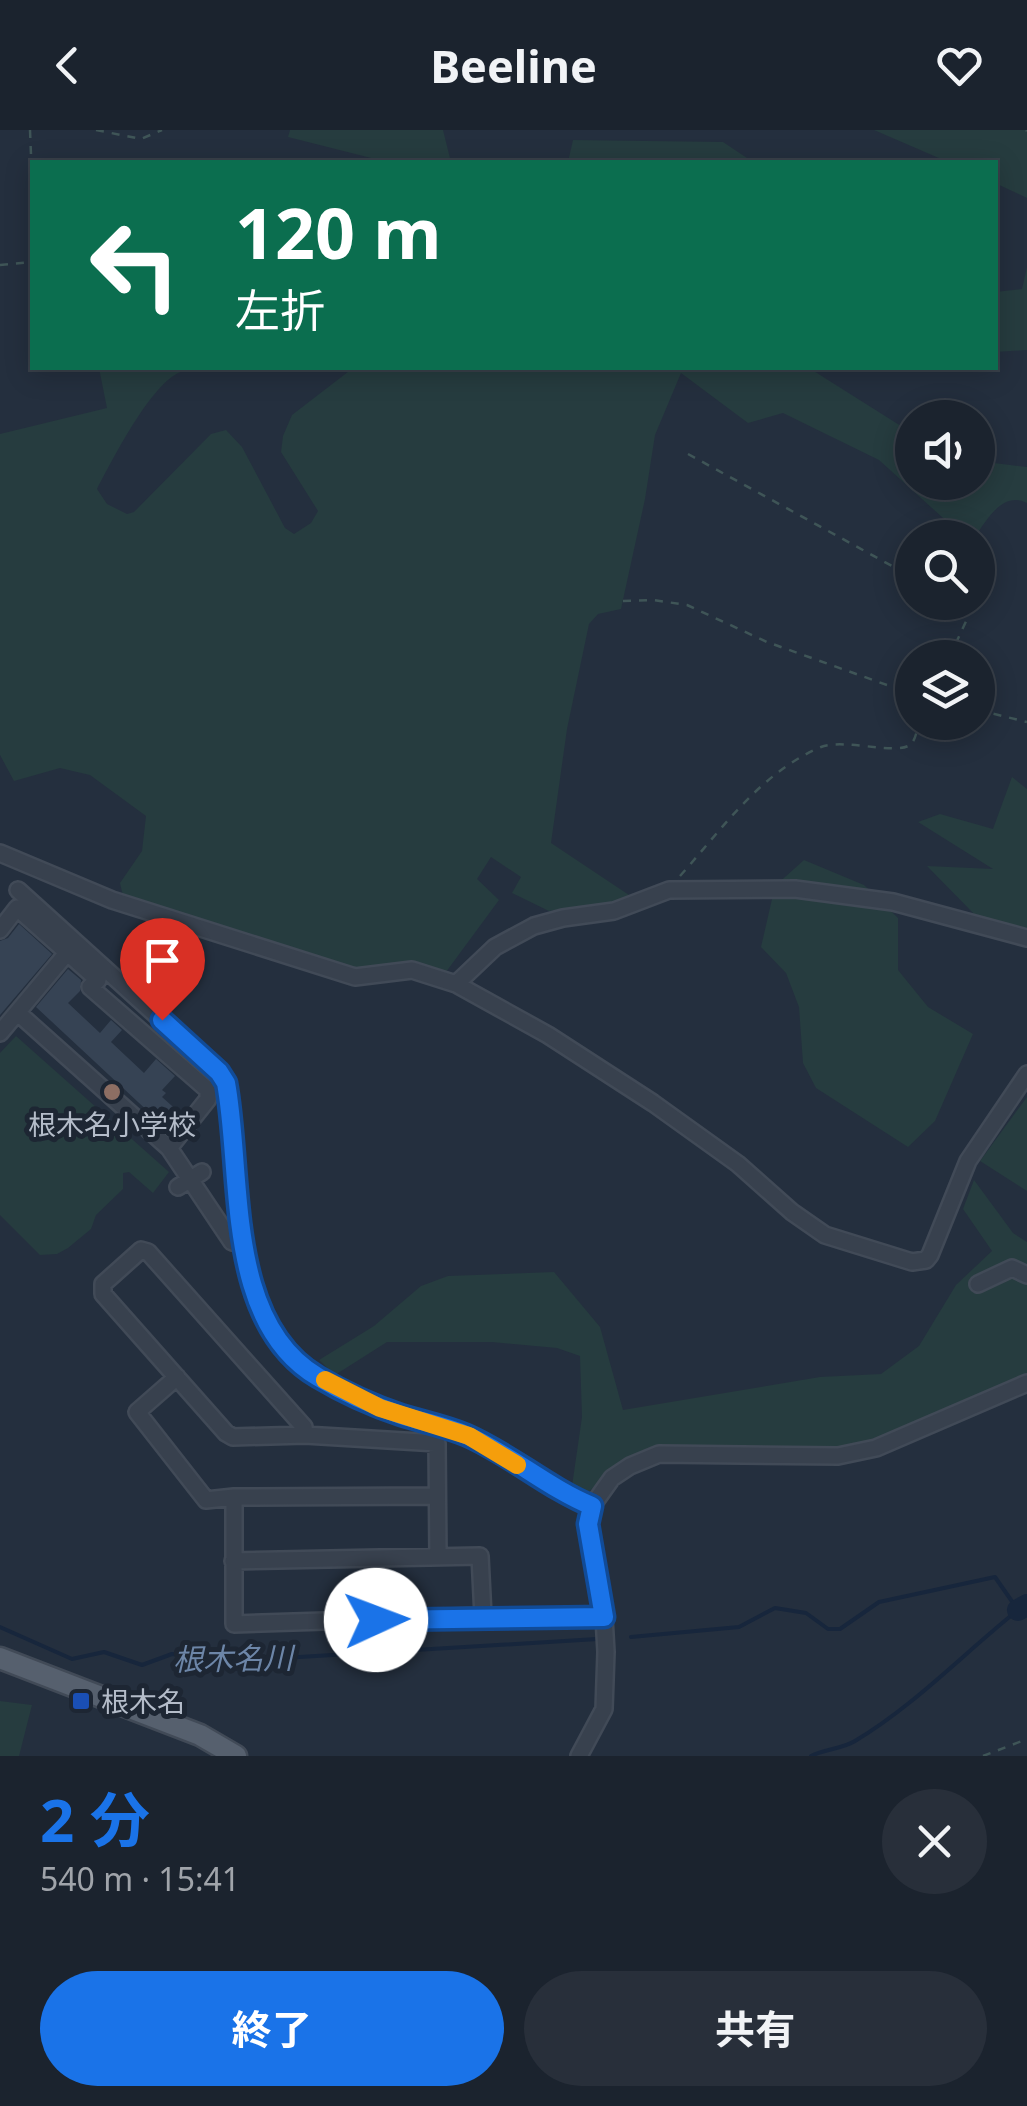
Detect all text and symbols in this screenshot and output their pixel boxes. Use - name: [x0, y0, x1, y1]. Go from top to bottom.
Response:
- text: Beeline: [430, 35, 597, 96]
- icon: back: [40, 38, 95, 93]
- icon: heart: [932, 38, 987, 93]
- text: 120 m: [235, 184, 442, 280]
- icon: left: [70, 200, 200, 330]
- text: 左折: [235, 279, 325, 340]
- map controls: [895, 400, 995, 740]
- button: sound: [895, 400, 995, 500]
- button: search: [895, 520, 995, 620]
- button: layers: [895, 640, 995, 740]
- pin: [120, 918, 205, 1021]
- icon: arrive: [135, 933, 190, 988]
- marker: 根木名小学校: [101, 1081, 123, 1103]
- place label: 根木名小学校: [28, 1105, 196, 1143]
- position arrow: [324, 1568, 428, 1672]
- water label: 根木名川: [173, 1636, 296, 1680]
- place label: 根木名: [101, 1682, 185, 1720]
- marker: 根木名: [70, 1690, 92, 1712]
- text: 2 分: [40, 1778, 150, 1860]
- button: close: [882, 1789, 987, 1894]
- text: 540 m · 15:41: [40, 1857, 240, 1900]
- button: 終了: [40, 1971, 504, 2086]
- button: 共有: [524, 1971, 987, 2086]

